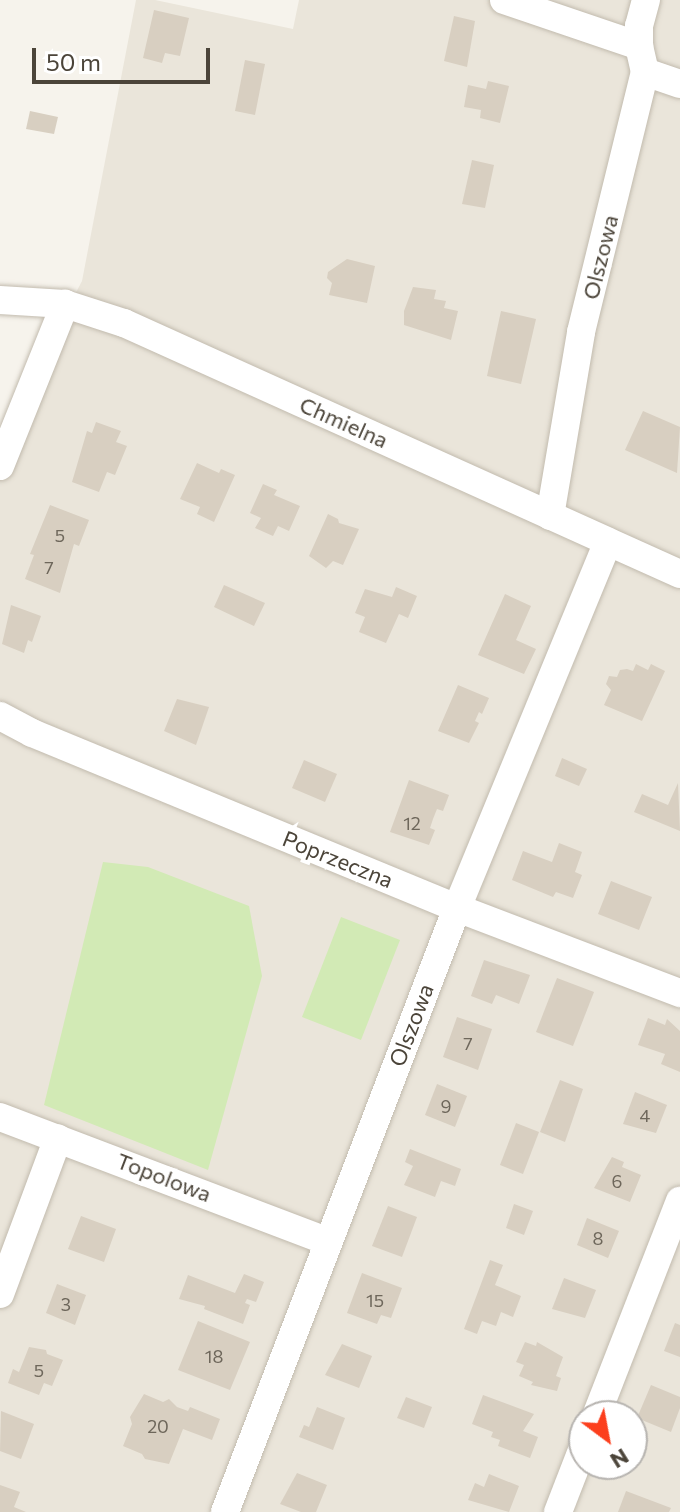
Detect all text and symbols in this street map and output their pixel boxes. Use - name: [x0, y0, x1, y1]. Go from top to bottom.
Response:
- scale bar: [36, 32, 214, 82]
- text: 50 m: [46, 47, 101, 76]
- street label: Olszowa: [577, 212, 623, 302]
- street label: Chmielna: [296, 391, 392, 453]
- house number: 5: [55, 524, 65, 546]
- house number: 7: [44, 556, 54, 578]
- house number: 12: [403, 812, 421, 834]
- street label: Poprzeczna: [279, 825, 397, 893]
- street label: Olszowa: [383, 980, 439, 1070]
- house number: 7: [463, 1032, 473, 1054]
- house number: 9: [441, 1095, 451, 1117]
- house number: 4: [640, 1104, 650, 1126]
- street label: Topolowa: [113, 1147, 215, 1207]
- house number: 6: [612, 1170, 622, 1192]
- house number: 8: [593, 1227, 603, 1249]
- house number: 15: [366, 1289, 384, 1311]
- house number: 3: [61, 1293, 71, 1315]
- house number: 18: [205, 1345, 223, 1367]
- house number: 5: [34, 1359, 44, 1381]
- north arrow: [568, 1400, 648, 1480]
- house number: 20: [147, 1415, 169, 1437]
- text: N: [606, 1443, 634, 1475]

